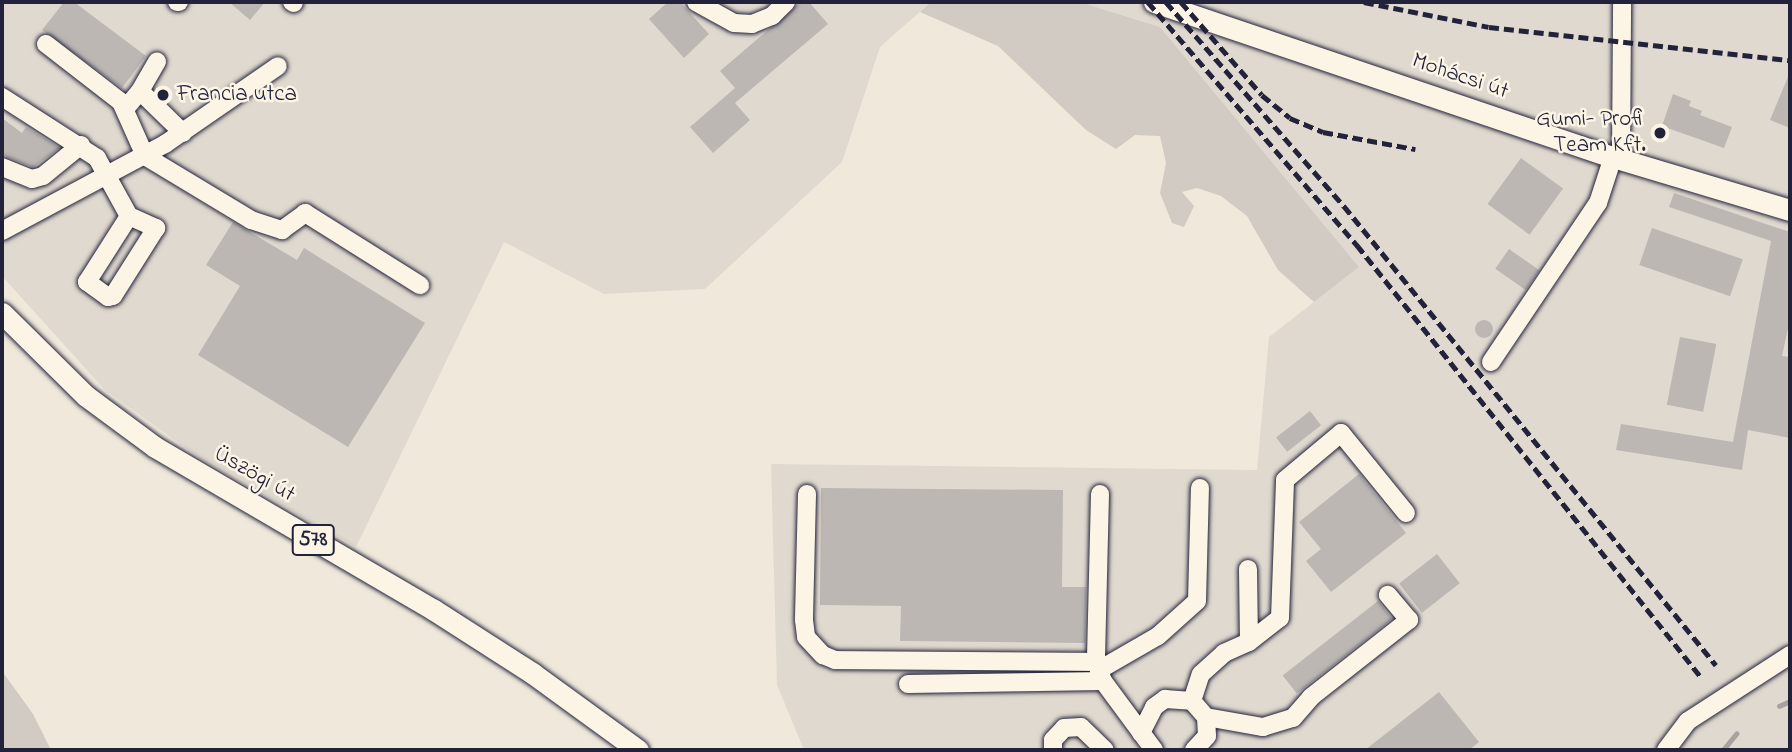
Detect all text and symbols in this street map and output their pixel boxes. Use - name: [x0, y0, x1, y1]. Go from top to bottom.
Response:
- street label: Mohácsi út: [1408, 48, 1512, 106]
- place label: Francia utca: [177, 81, 297, 109]
- marker: Francia utca: [155, 87, 171, 103]
- place label: Gumi- Profi Team Kft.: [1536, 106, 1646, 160]
- marker: Gumi- Profi Team Kft.: [1652, 125, 1668, 141]
- street label: Üszögi út: [209, 441, 299, 509]
- road number: 578: [290, 522, 336, 558]

